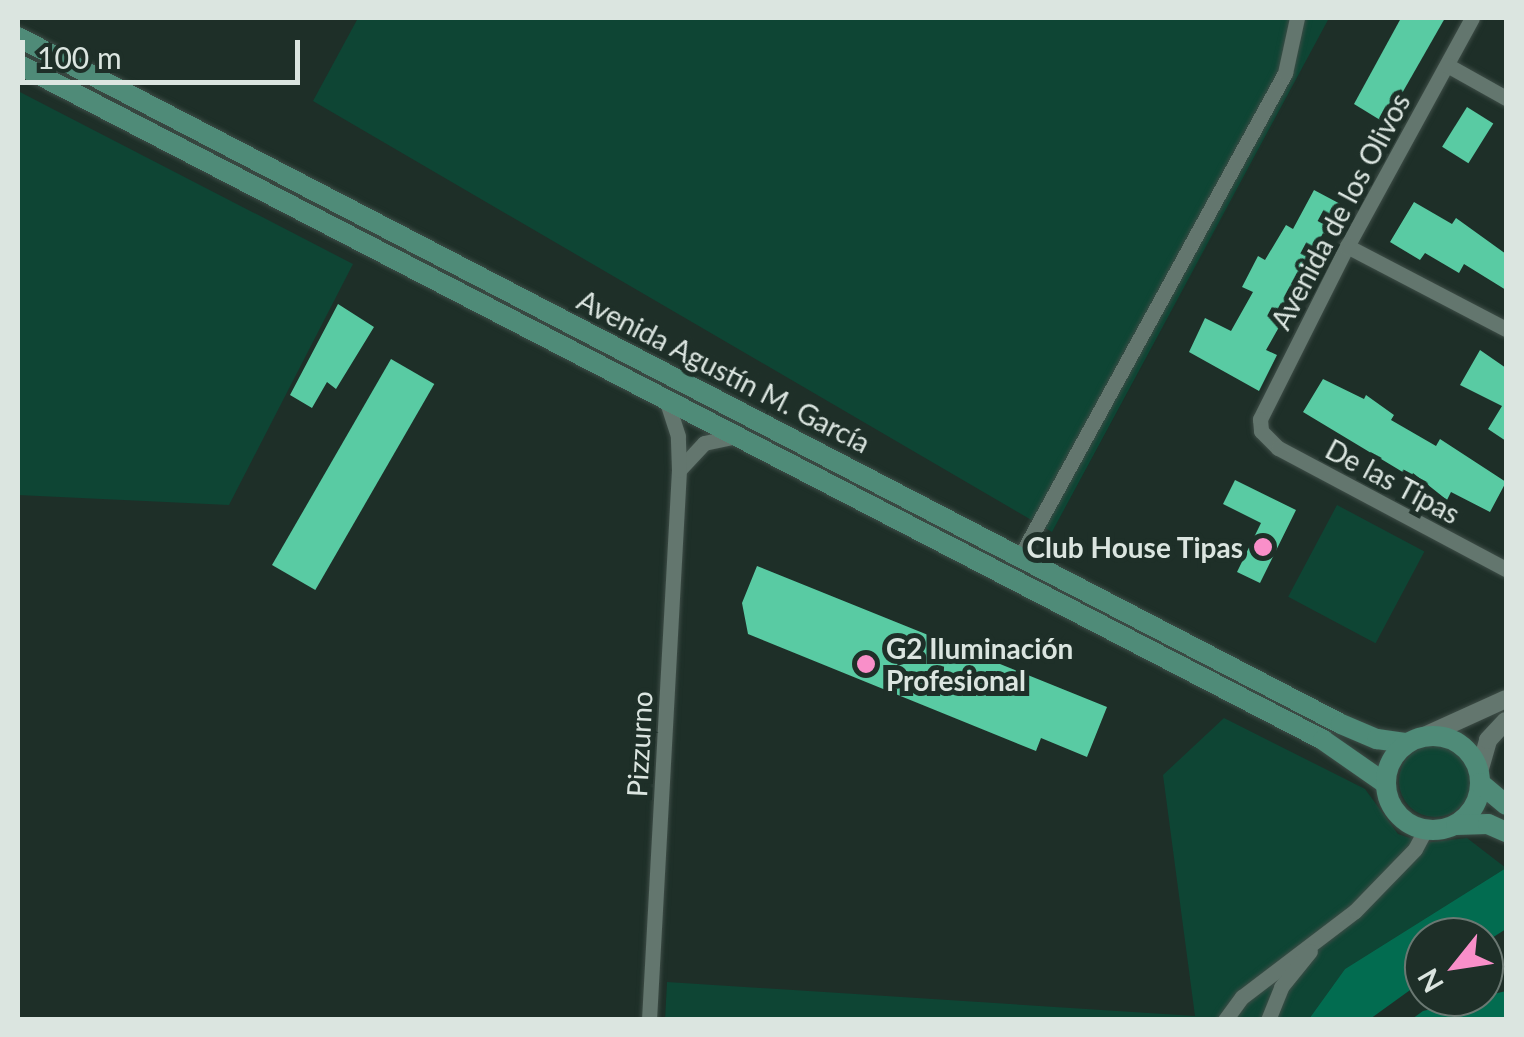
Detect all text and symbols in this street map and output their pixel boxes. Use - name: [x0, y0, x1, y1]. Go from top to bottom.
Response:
- scale bar: [25, 20, 305, 82]
- text: 100 m: [37, 39, 122, 75]
- street label: Avenida de los Olivos: [1263, 87, 1417, 335]
- street label: Avenida Agustín M. García: [572, 282, 876, 460]
- street label: De las Tipas: [1320, 431, 1466, 531]
- place label: Club House Tipas: [1026, 530, 1243, 564]
- marker: Club House Tipas: [1252, 536, 1274, 558]
- place label: G2 Iluminación Profesional: [886, 631, 1073, 697]
- marker: G2 Iluminación Profesional: [855, 653, 877, 675]
- street label: Pizzurno: [619, 690, 659, 798]
- north arrow: [1404, 917, 1504, 1017]
- text: N: [1410, 963, 1450, 999]

